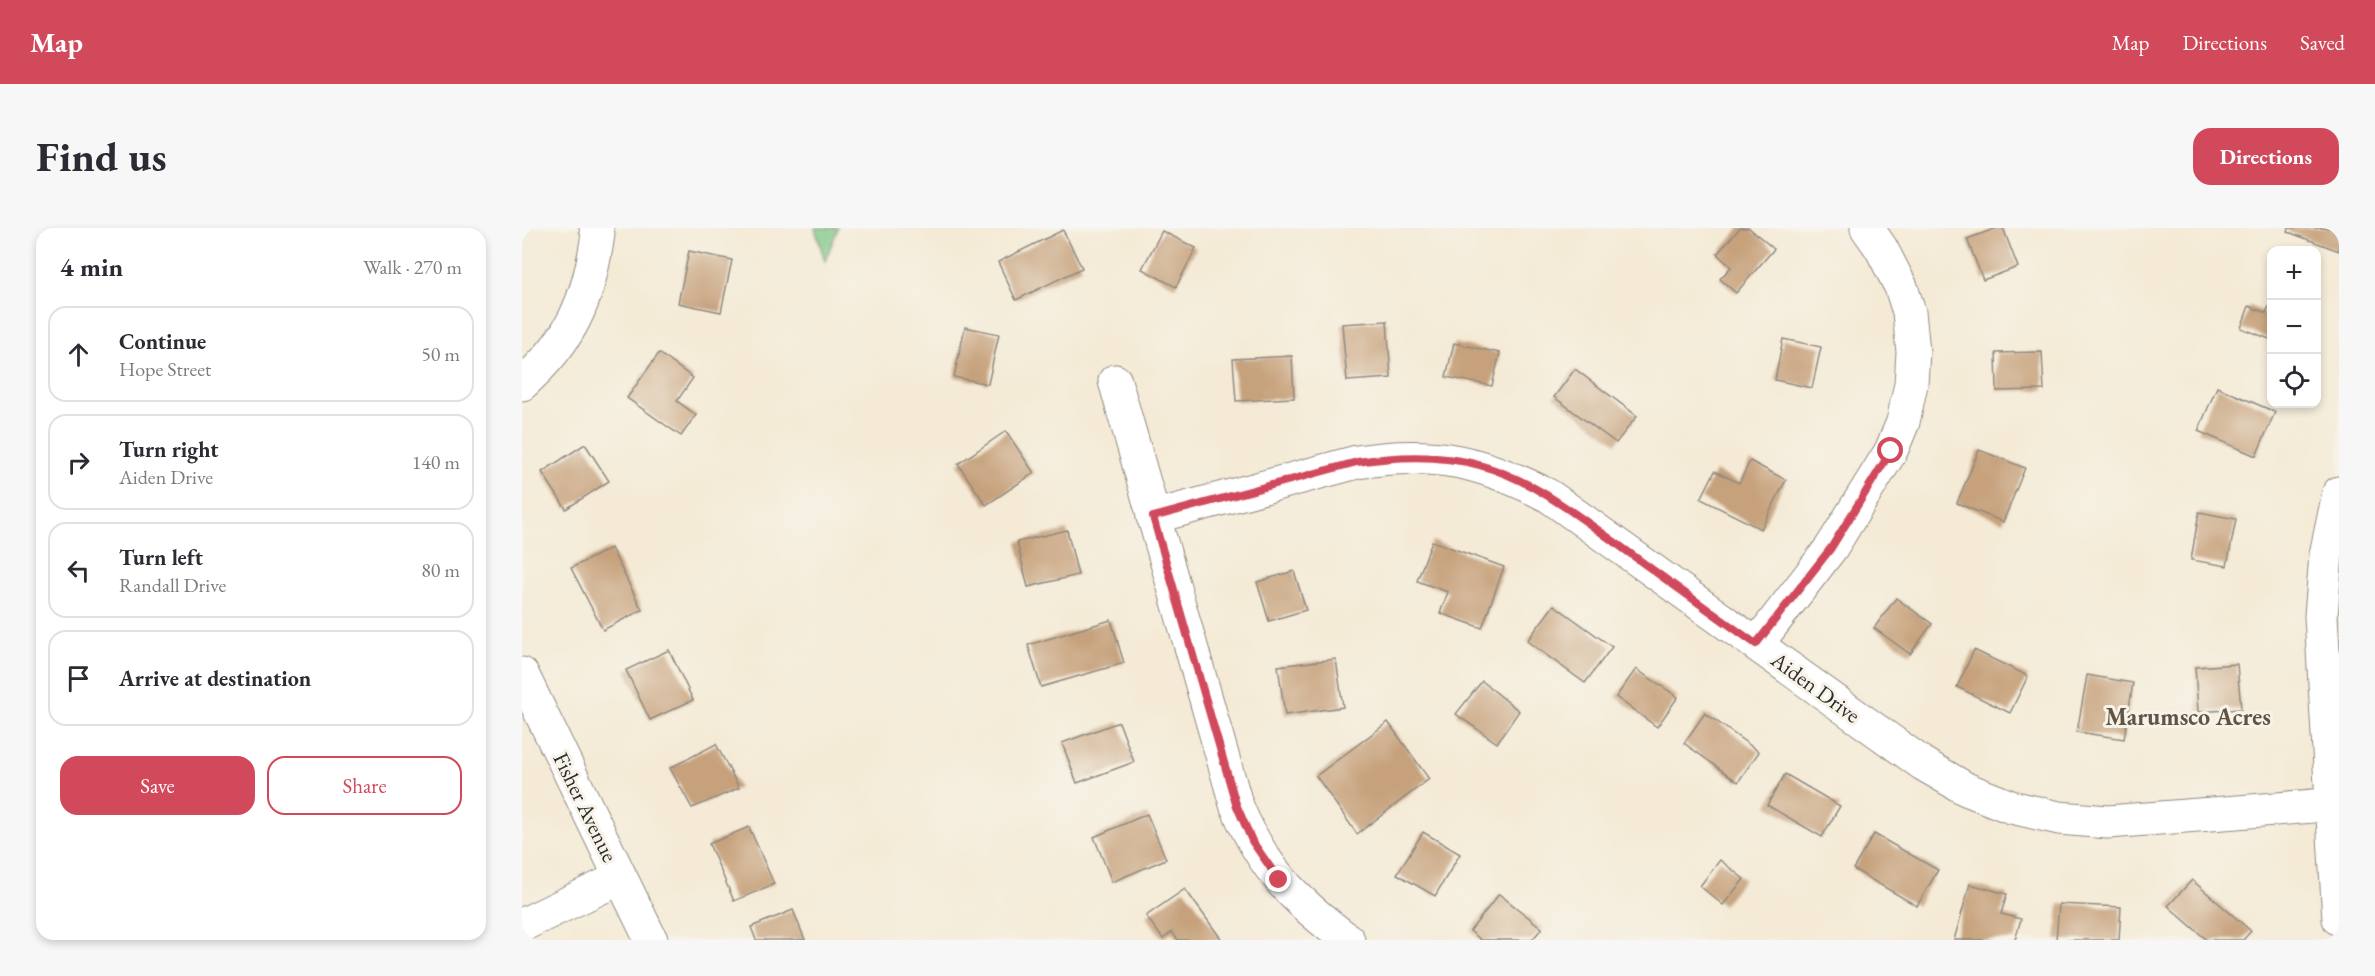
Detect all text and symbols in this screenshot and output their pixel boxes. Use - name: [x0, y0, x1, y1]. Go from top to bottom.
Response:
- text: Map: [30, 24, 83, 60]
- text: Map: [2112, 29, 2149, 56]
- text: Directions: [2182, 29, 2267, 56]
- text: Saved: [2300, 29, 2345, 56]
- button: Directions: [2193, 128, 2339, 185]
- text: Find us: [36, 129, 167, 184]
- map controls: [2267, 246, 2321, 408]
- button: +: [2267, 246, 2321, 300]
- text: 4 min: [60, 250, 123, 284]
- text: Walk · 270 m: [363, 254, 462, 280]
- button: −: [2267, 300, 2321, 354]
- text: Continue: [119, 327, 206, 356]
- icon: ahead: [62, 338, 95, 371]
- text: 50 m: [421, 341, 460, 367]
- button: locate: [2267, 354, 2321, 408]
- text: Hope Street: [119, 356, 211, 382]
- text: Turn right: [119, 435, 218, 464]
- route start: [1877, 437, 1903, 463]
- icon: right: [62, 446, 95, 479]
- text: 140 m: [412, 449, 460, 475]
- text: Aiden Drive: [119, 464, 213, 490]
- text: Turn left: [119, 543, 203, 572]
- icon: left: [62, 554, 95, 587]
- text: 80 m: [421, 557, 460, 583]
- text: Randall Drive: [119, 572, 226, 598]
- street label: Aiden Drive: [1765, 645, 1866, 730]
- icon: arrive: [62, 662, 95, 695]
- text: Arrive at destination: [119, 664, 311, 693]
- district label: Marumsco Acres: [2105, 701, 2271, 732]
- street label: Fisher Avenue: [547, 748, 625, 867]
- button: Save: [60, 756, 255, 815]
- button: Share: [267, 756, 462, 815]
- route end: [1265, 866, 1291, 892]

